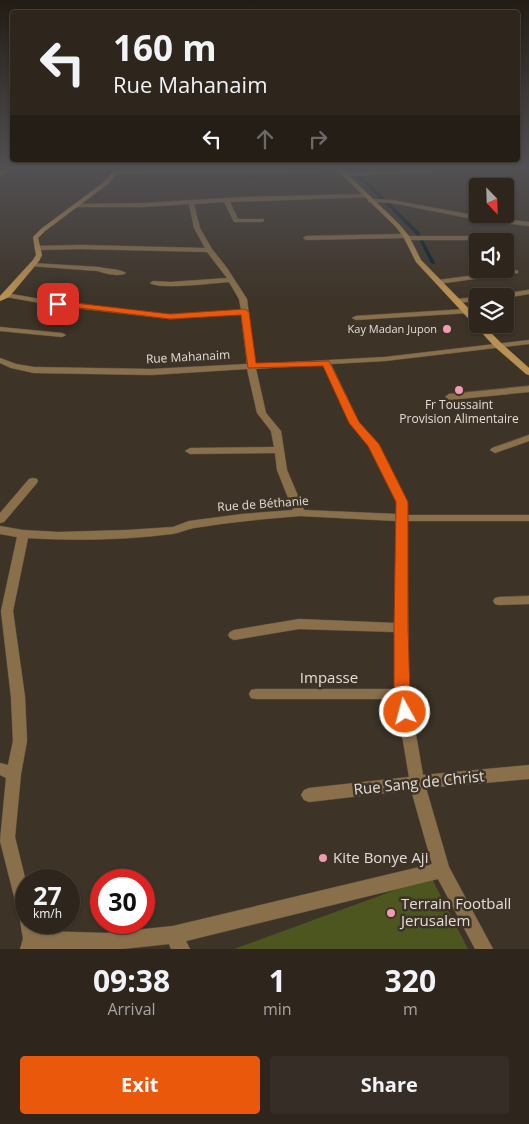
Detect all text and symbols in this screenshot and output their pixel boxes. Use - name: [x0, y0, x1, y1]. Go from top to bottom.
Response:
- text: 160 m: [113, 24, 217, 71]
- icon: left: [30, 30, 95, 95]
- text: Rue Mahanaim: [113, 69, 268, 99]
- icon: left: [198, 125, 226, 153]
- icon: ahead: [251, 125, 279, 153]
- icon: right: [304, 125, 332, 153]
- north arrow: [469, 178, 514, 222]
- map controls: [469, 178, 514, 333]
- button: sound: [469, 233, 514, 278]
- pin: [37, 283, 79, 325]
- button: layers: [469, 288, 514, 333]
- icon: arrive: [44, 290, 72, 318]
- place label: Kay Madan Jupon: [348, 321, 437, 336]
- marker: Kay Madan Jupon: [441, 323, 453, 335]
- street label: Rue Mahanaim: [145, 346, 231, 367]
- marker: Fr Toussaint Provision Alimentaire: [453, 384, 465, 396]
- place label: Fr Toussaint Provision Alimentaire: [399, 396, 519, 427]
- street label: Rue de Béthanie: [217, 492, 310, 515]
- street label: Impasse: [300, 667, 358, 687]
- position arrow: [378, 685, 430, 737]
- street label: Rue Sang de Christ: [353, 765, 485, 799]
- place label: Kite Bonye Aji: [333, 847, 428, 867]
- marker: Kite Bonye Aji: [317, 852, 329, 864]
- speed limit sign: 30: [90, 869, 155, 934]
- text: 27: [33, 878, 62, 912]
- place label: Terrain Football Jerusalem: [399, 893, 511, 930]
- text: km/h: [33, 905, 62, 922]
- marker: Terrain Football Jerusalem: [385, 907, 397, 919]
- text: 09:38: [93, 960, 170, 1001]
- text: 1: [269, 960, 286, 1001]
- text: 320: [385, 960, 436, 1001]
- text: Arrival: [107, 998, 156, 1020]
- text: min: [263, 998, 292, 1020]
- text: m: [403, 998, 418, 1020]
- button: Exit: [20, 1056, 260, 1114]
- button: Share: [270, 1056, 509, 1114]

